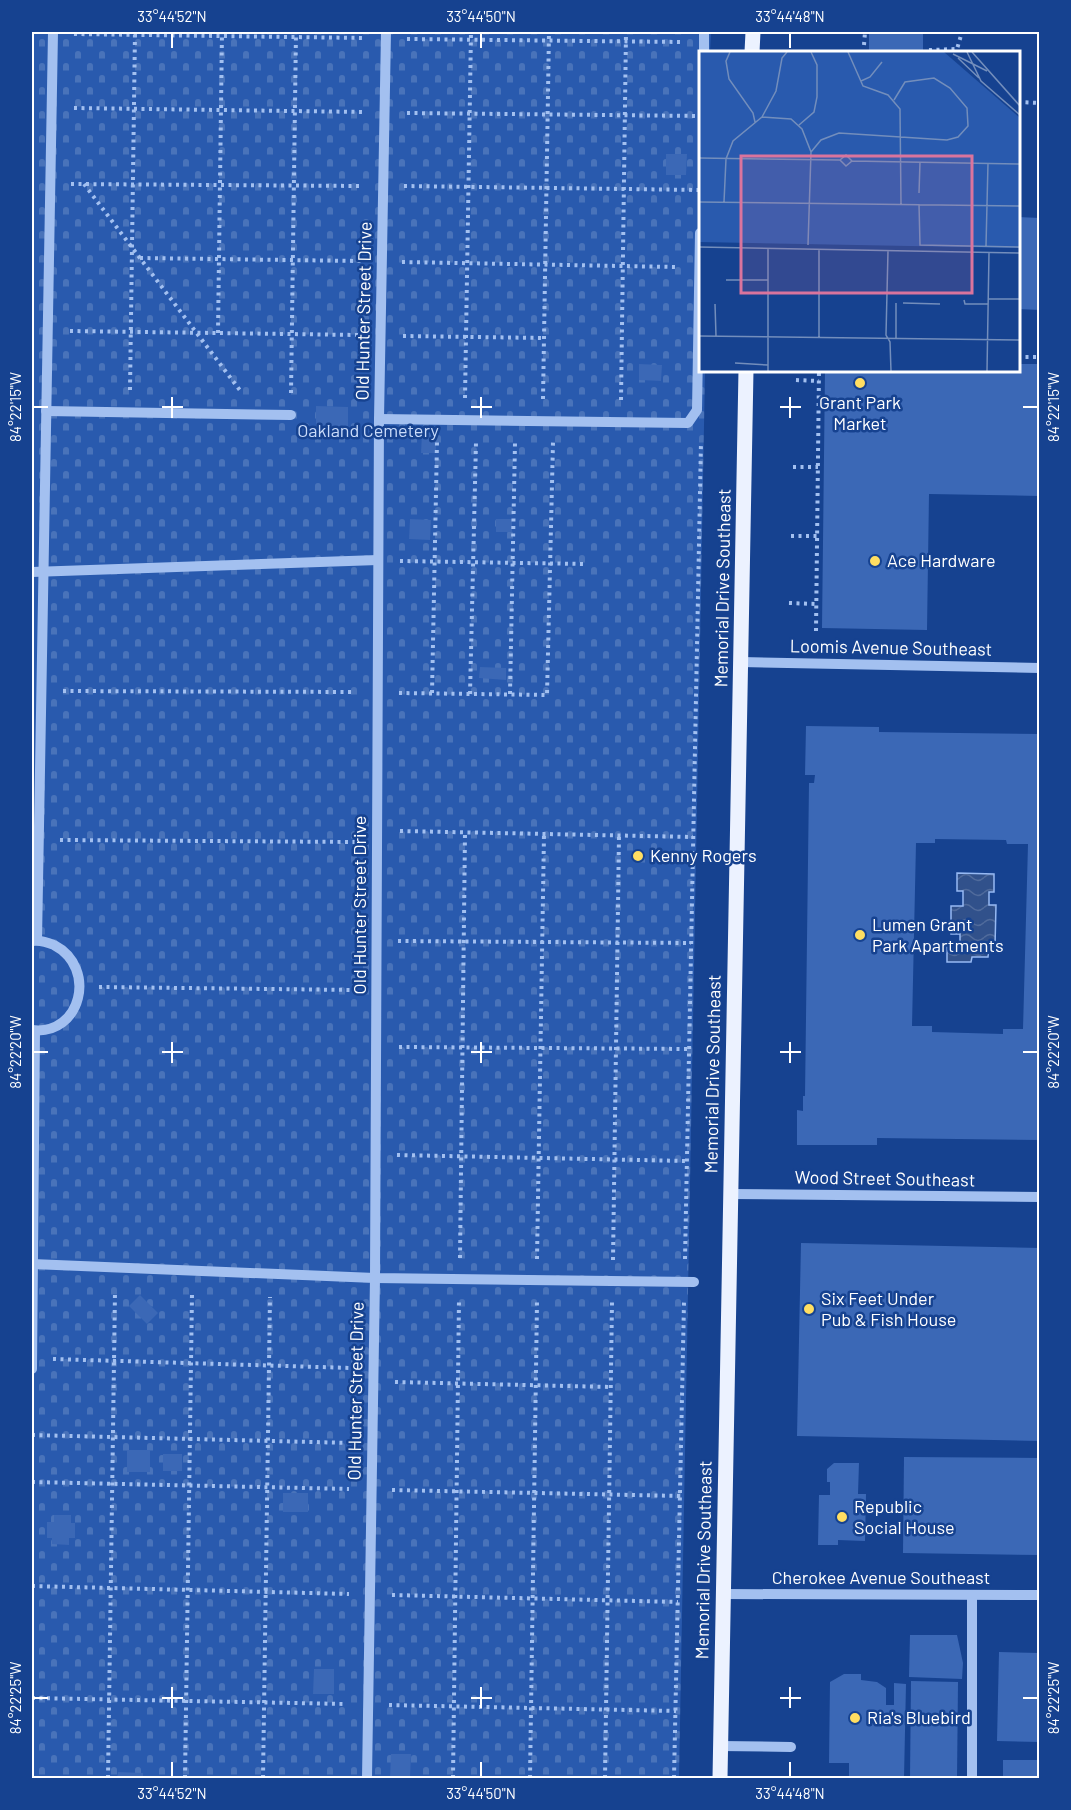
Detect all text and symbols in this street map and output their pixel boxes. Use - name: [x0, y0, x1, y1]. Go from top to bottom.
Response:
- text: 33°44'52"N: [137, 7, 207, 25]
- text: 33°44'50"N: [446, 7, 516, 25]
- text: 33°44'48"N: [755, 7, 825, 25]
- inset map: [699, 51, 1020, 372]
- street label: Old Hunter Street Drive: [350, 221, 376, 401]
- text: 84°22'15"W: [6, 372, 24, 442]
- text: 84°22'15"W: [1044, 372, 1062, 442]
- marker: Grant Park Market: [853, 376, 867, 390]
- place label: Grant Park Market: [819, 391, 901, 434]
- park label: Oakland Cemetery: [297, 419, 439, 441]
- street label: Memorial Drive Southeast: [709, 488, 735, 688]
- place label: Ace Hardware: [887, 549, 996, 571]
- marker: Ace Hardware: [868, 554, 882, 568]
- street label: Loomis Avenue Southeast: [790, 634, 992, 660]
- street label: Old Hunter Street Drive: [348, 816, 370, 994]
- place label: Kenny Rogers: [650, 844, 757, 866]
- marker: Kenny Rogers: [631, 849, 645, 863]
- place label: Lumen Grant Park Apartments: [872, 913, 1004, 956]
- marker: Lumen Grant Park Apartments: [853, 928, 867, 942]
- street label: Memorial Drive Southeast: [699, 974, 725, 1174]
- text: 84°22'20"W: [6, 1015, 24, 1089]
- text: 84°22'20"W: [1044, 1015, 1062, 1089]
- street label: Wood Street Southeast: [794, 1165, 976, 1191]
- place label: Six Feet Under Pub & Fish House: [821, 1287, 956, 1330]
- street label: Old Hunter Street Drive: [342, 1301, 368, 1481]
- marker: Six Feet Under Pub & Fish House: [802, 1302, 816, 1316]
- street label: Memorial Drive Southeast: [690, 1460, 716, 1660]
- place label: Republic Social House: [854, 1495, 955, 1538]
- marker: Republic Social House: [835, 1510, 849, 1524]
- street label: Cherokee Avenue Southeast: [772, 1566, 990, 1588]
- text: 84°22'25"W: [6, 1662, 24, 1734]
- text: 84°22'25"W: [1044, 1662, 1062, 1734]
- place label: Ria's Bluebird: [867, 1706, 971, 1728]
- marker: Ria's Bluebird: [848, 1711, 862, 1725]
- text: 33°44'52"N: [137, 1784, 207, 1802]
- text: 33°44'50"N: [446, 1784, 516, 1802]
- text: 33°44'48"N: [755, 1784, 825, 1802]

